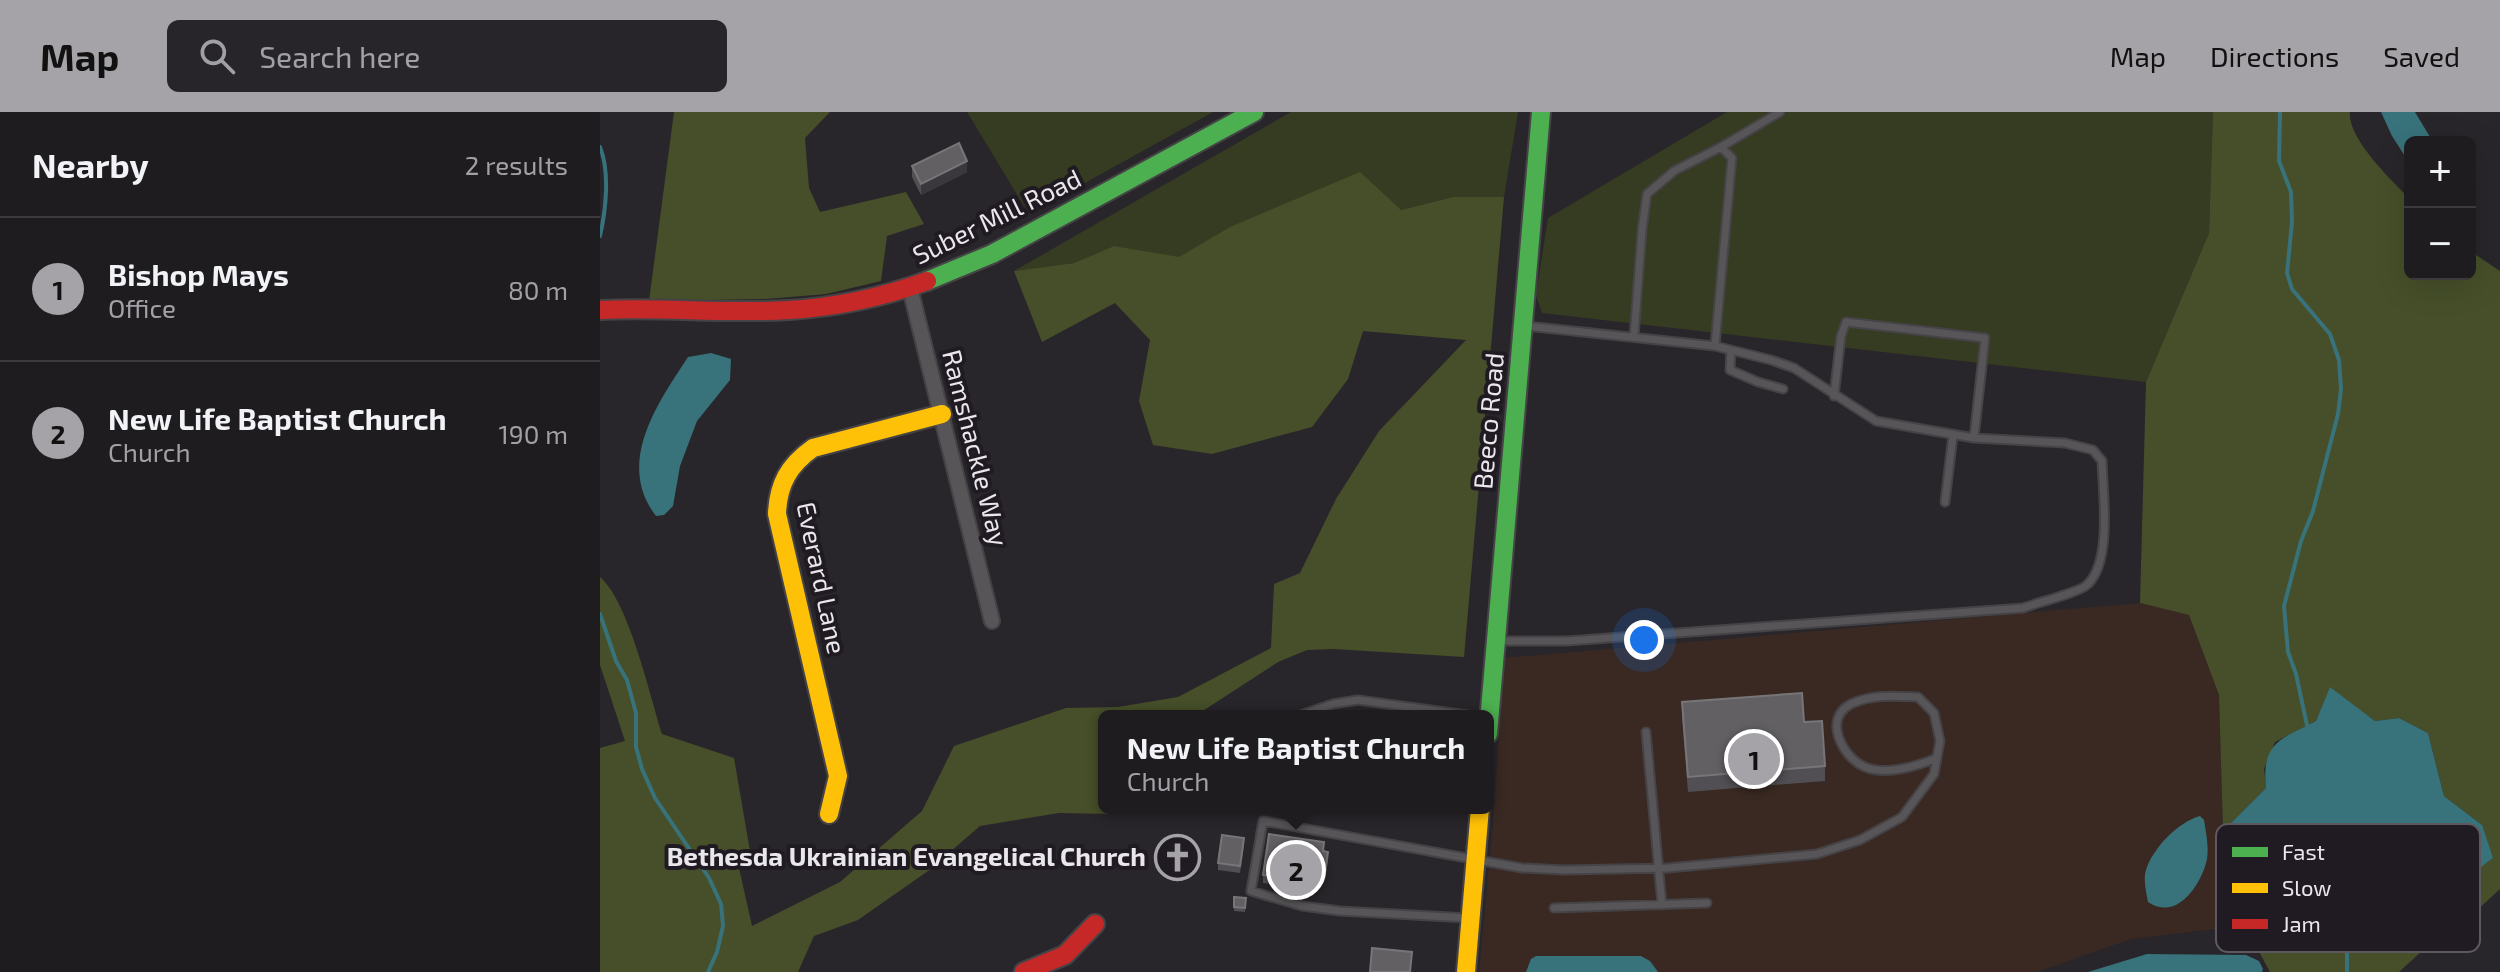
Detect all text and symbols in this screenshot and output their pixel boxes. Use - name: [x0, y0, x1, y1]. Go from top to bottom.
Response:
- search box: [167, 20, 727, 92]
- text: Map: [40, 33, 119, 79]
- icon: search: [195, 34, 239, 78]
- text: Search here: [259, 38, 420, 74]
- text: Map: [2110, 39, 2166, 73]
- text: Directions: [2210, 39, 2339, 73]
- text: Saved: [2383, 39, 2460, 73]
- map controls: [2404, 136, 2476, 280]
- button: +: [2404, 136, 2476, 208]
- text: Nearby: [32, 144, 149, 185]
- text: 2 results: [465, 149, 568, 180]
- street label: Suber Mill Road: [907, 161, 1086, 270]
- button: −: [2404, 208, 2476, 280]
- text: Bishop Mays: [108, 256, 289, 292]
- text: 1: [52, 274, 64, 305]
- text: 80 m: [508, 274, 568, 305]
- text: Office: [108, 292, 176, 323]
- street label: Ramshackle Way: [937, 346, 1016, 549]
- street label: Beeco Road: [1466, 351, 1509, 490]
- text: New Life Baptist Church: [108, 400, 447, 436]
- text: 2: [50, 418, 66, 449]
- text: 190 m: [499, 418, 568, 449]
- text: Church: [108, 436, 191, 467]
- street label: Everard Lane: [791, 499, 854, 656]
- your location: [1624, 620, 1664, 660]
- popup: [1098, 710, 1494, 814]
- text: New Life Baptist Church: [1127, 729, 1465, 765]
- pin: 1: [1728, 729, 1780, 789]
- text: Church: [1127, 765, 1209, 796]
- legend: [2216, 824, 2480, 952]
- church icon: Bethesda Ukrainian Evangelical Church: [1153, 833, 1201, 881]
- text: Fast: [2282, 838, 2325, 864]
- place label: Bethesda Ukrainian Evangelical Church: [667, 840, 1146, 871]
- pin: 2: [1270, 840, 1322, 900]
- text: Slow: [2282, 874, 2331, 900]
- text: Jam: [2282, 910, 2321, 936]

